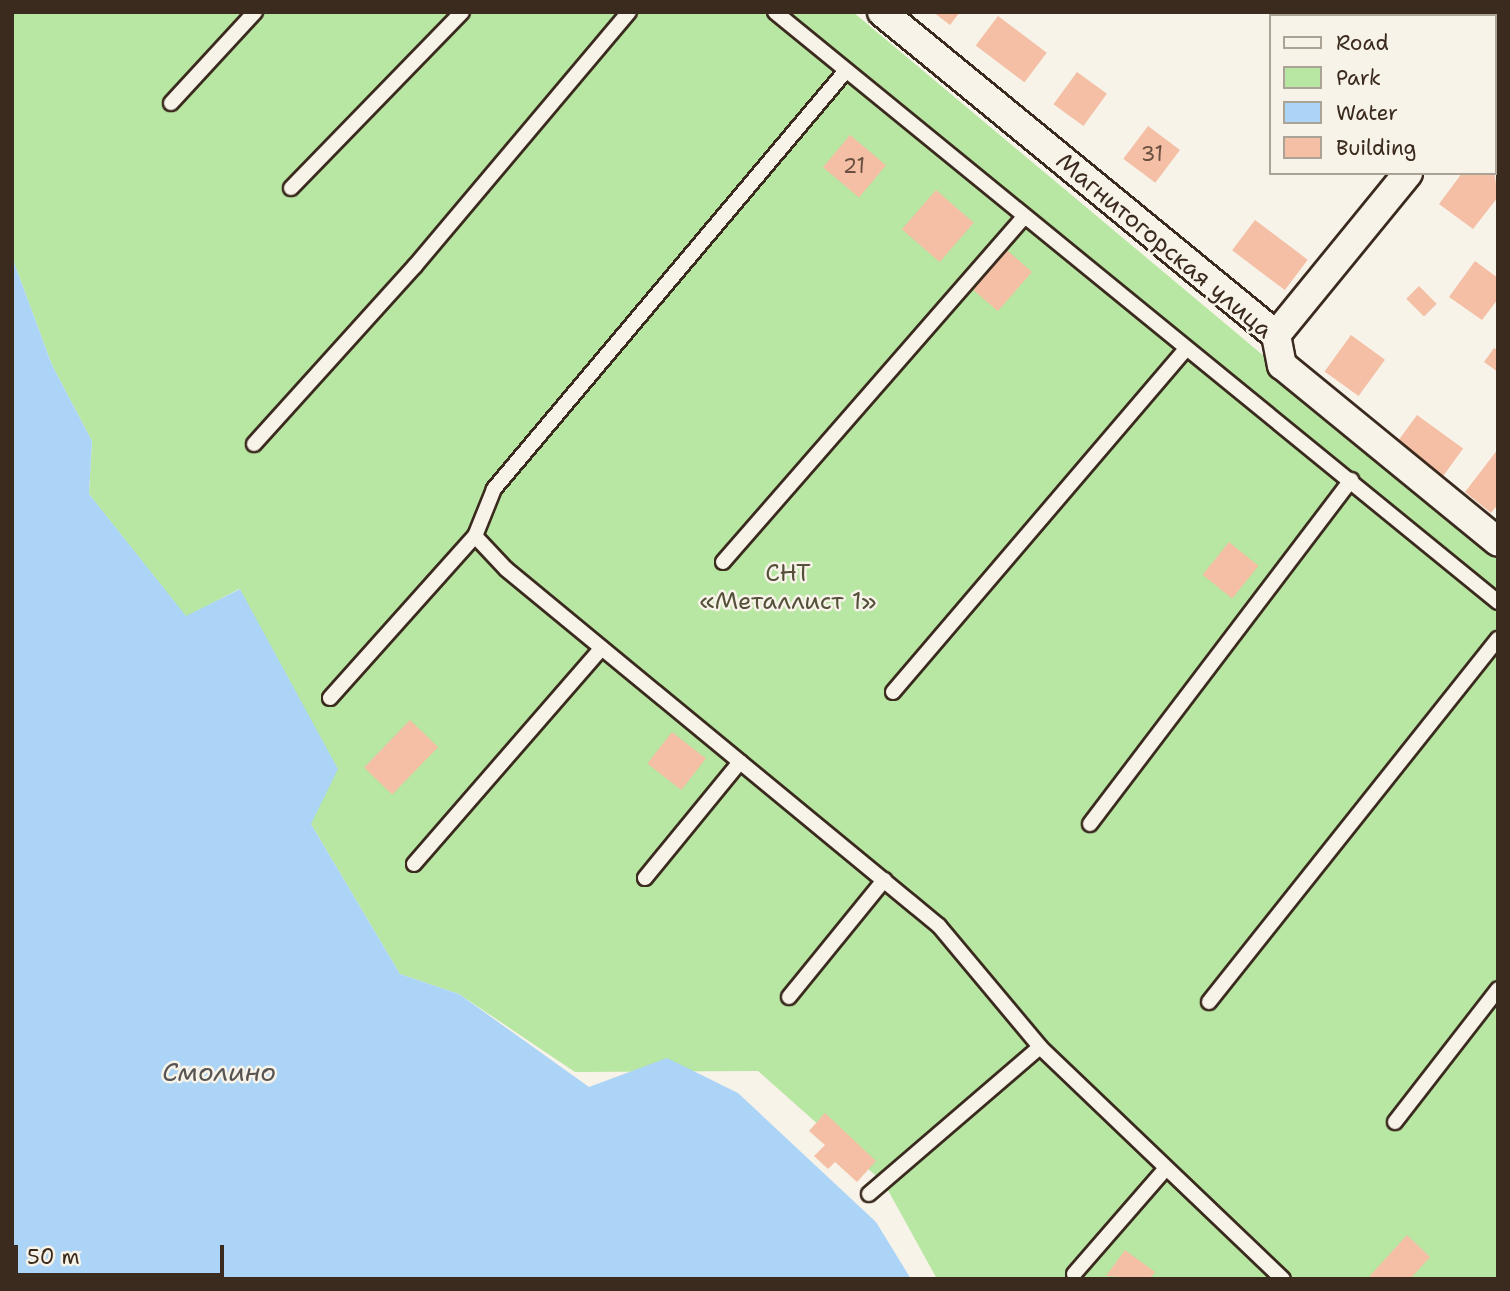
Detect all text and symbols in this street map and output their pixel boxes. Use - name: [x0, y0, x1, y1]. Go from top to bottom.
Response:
- legend: [1268, 14, 1496, 175]
- text: Road: [1336, 29, 1389, 57]
- text: Park: [1336, 64, 1381, 92]
- text: Water: [1336, 99, 1398, 127]
- text: Building: [1336, 134, 1416, 162]
- house number: 31: [1141, 141, 1163, 167]
- street label: Магнитогорская улица: [1050, 147, 1278, 345]
- house number: 21: [843, 153, 865, 179]
- park label: СНТ «Металлист 1»: [700, 560, 876, 616]
- water label: Смолино: [162, 1056, 276, 1088]
- scale bar: [18, 1232, 228, 1276]
- text: 50 m: [27, 1243, 80, 1271]

